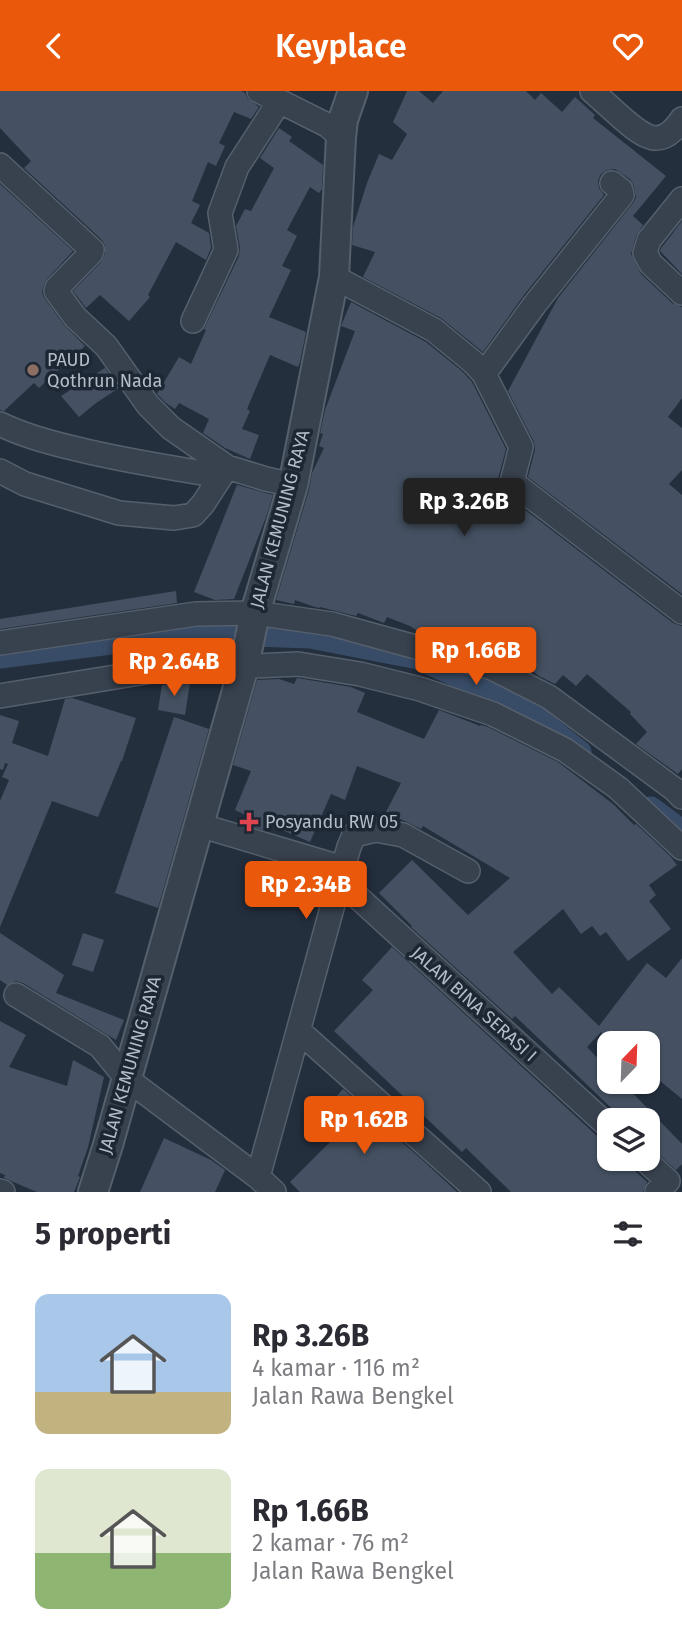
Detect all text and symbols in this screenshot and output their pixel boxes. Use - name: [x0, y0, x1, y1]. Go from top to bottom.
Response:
- icon: back: [35, 27, 73, 65]
- text: Keyplace: [275, 27, 407, 65]
- icon: heart: [609, 27, 647, 65]
- place label: PAUD Qothrun Nada: [47, 349, 162, 392]
- marker: PAUD Qothrun Nada: [25, 362, 41, 378]
- street label: JALAN KEMUNING RAYA: [246, 427, 315, 611]
- pin: Rp 3.26B: [392, 479, 536, 538]
- text: Rp 3.26B: [419, 487, 509, 515]
- pin: Rp 1.66B: [404, 627, 548, 687]
- text: Rp 1.66B: [431, 636, 521, 664]
- pin: Rp 2.64B: [102, 639, 246, 698]
- text: Rp 2.64B: [129, 647, 219, 675]
- place label: Posyandu RW 05: [265, 811, 398, 833]
- marker: Posyandu RW 05: [239, 812, 259, 832]
- pin: Rp 2.34B: [234, 861, 378, 921]
- text: Rp 2.34B: [261, 870, 351, 898]
- street label: JALAN BINA SERASI I: [407, 942, 541, 1066]
- street label: JALAN KEMUNING RAYA: [94, 973, 166, 1156]
- north arrow: [597, 1031, 660, 1094]
- map controls: [597, 1031, 660, 1171]
- pin: Rp 1.62B: [292, 1097, 436, 1156]
- text: Rp 1.62B: [320, 1105, 408, 1133]
- button: layers: [597, 1108, 660, 1171]
- icon: filters: [609, 1215, 647, 1253]
- text: 5 properti: [35, 1216, 171, 1252]
- text: Rp 3.26B: [252, 1318, 369, 1354]
- icon: home: [91, 1322, 175, 1406]
- text: 4 kamar · 116 m²: [252, 1354, 420, 1382]
- text: Jalan Rawa Bengkel: [252, 1382, 454, 1410]
- text: Rp 1.66B: [252, 1493, 369, 1529]
- icon: home: [91, 1497, 175, 1581]
- text: 2 kamar · 76 m²: [252, 1529, 409, 1557]
- text: Jalan Rawa Bengkel: [252, 1557, 454, 1585]

